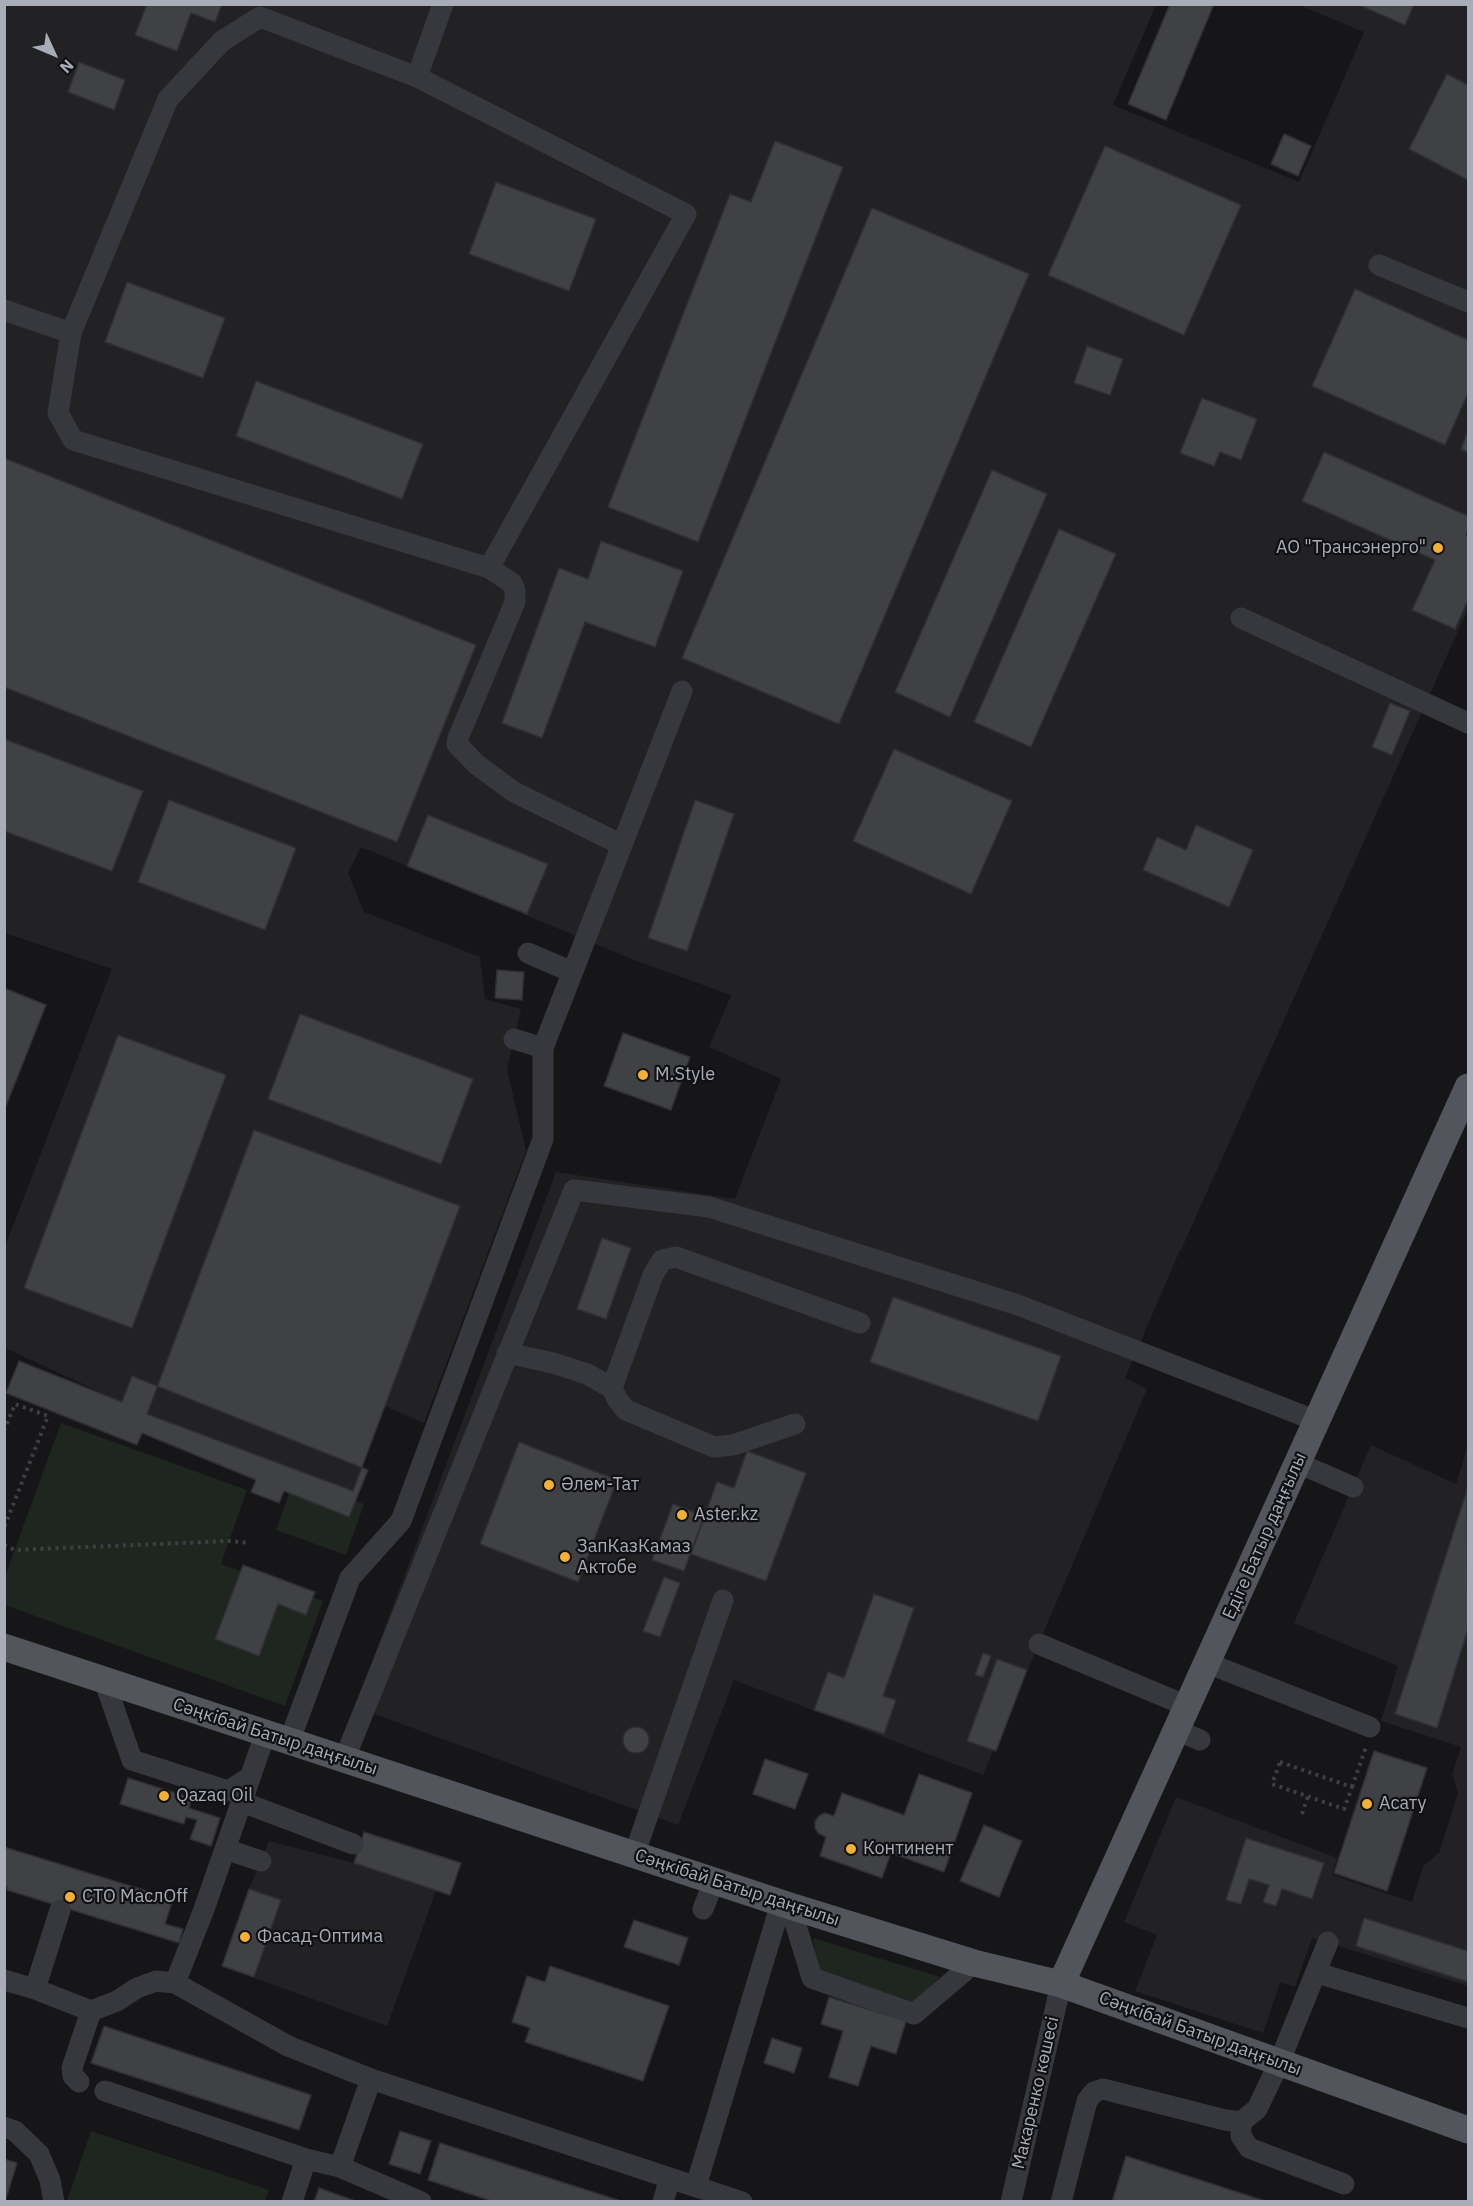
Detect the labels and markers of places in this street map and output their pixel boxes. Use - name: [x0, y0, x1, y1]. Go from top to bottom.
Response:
- place label: АО "Трансэнерго": [1276, 537, 1426, 559]
- marker: АО "Трансэнерго": [1431, 541, 1445, 555]
- place label: M.Style: [655, 1064, 715, 1086]
- marker: M.Style: [636, 1068, 650, 1082]
- place label: Әлем-Тат: [561, 1474, 639, 1496]
- marker: Әлем-Тат: [542, 1478, 556, 1492]
- place label: Aster.kz: [694, 1504, 758, 1526]
- marker: Aster.kz: [675, 1508, 689, 1522]
- place label: ЗапКазКамаз Актобе: [577, 1536, 691, 1578]
- marker: ЗапКазКамаз Актобе: [558, 1550, 572, 1564]
- place label: Qazaq Oil: [176, 1785, 253, 1807]
- marker: Qazaq Oil: [157, 1789, 171, 1803]
- place label: Асату: [1379, 1793, 1427, 1815]
- marker: Асату: [1360, 1797, 1374, 1811]
- place label: Континент: [863, 1838, 954, 1860]
- marker: Континент: [844, 1842, 858, 1856]
- place label: СТО МаслOff: [82, 1886, 188, 1908]
- marker: СТО МаслOff: [63, 1890, 77, 1904]
- place label: Фасад-Оптима: [257, 1926, 383, 1948]
- marker: Фасад-Оптима: [238, 1930, 252, 1944]

